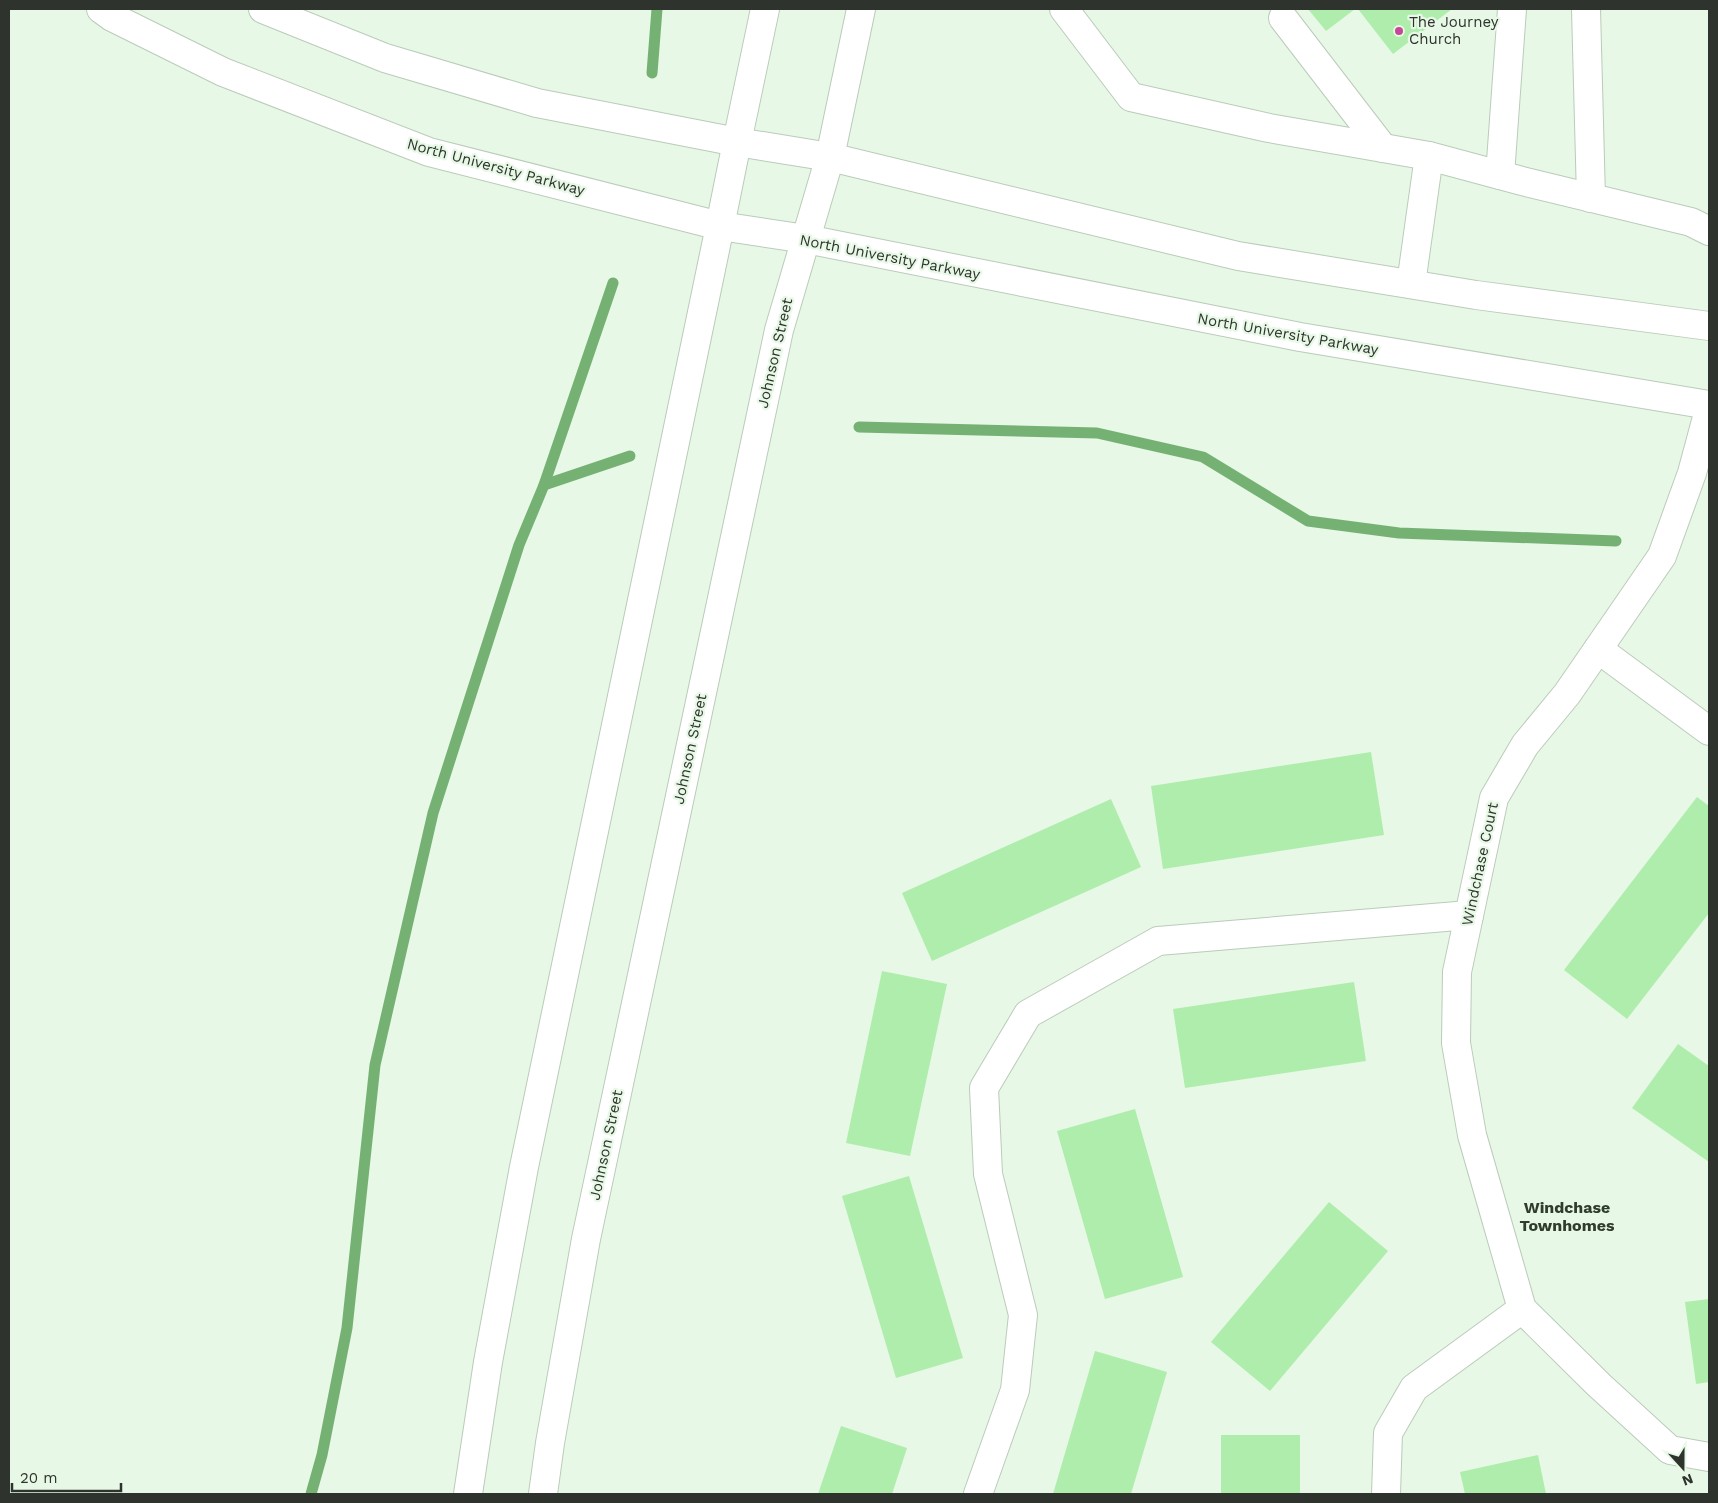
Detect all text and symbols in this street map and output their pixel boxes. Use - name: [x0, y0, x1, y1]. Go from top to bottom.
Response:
- place label: The Journey Church: [1409, 13, 1499, 48]
- marker: The Journey Church: [1393, 25, 1405, 37]
- street label: North University Parkway: [405, 135, 587, 199]
- street label: North University Parkway: [798, 231, 982, 283]
- street label: Johnson Street: [754, 296, 797, 410]
- street label: North University Parkway: [1196, 309, 1380, 359]
- street label: Johnson Street: [670, 691, 711, 806]
- street label: Windchase Court: [1458, 800, 1502, 927]
- street label: Johnson Street: [586, 1087, 627, 1202]
- district label: Windchase Townhomes: [1519, 1198, 1615, 1235]
- north arrow: [1658, 1443, 1708, 1493]
- scale bar: [12, 1460, 121, 1492]
- text: 20 m: [20, 1469, 58, 1487]
- text: N: [1680, 1471, 1695, 1489]

